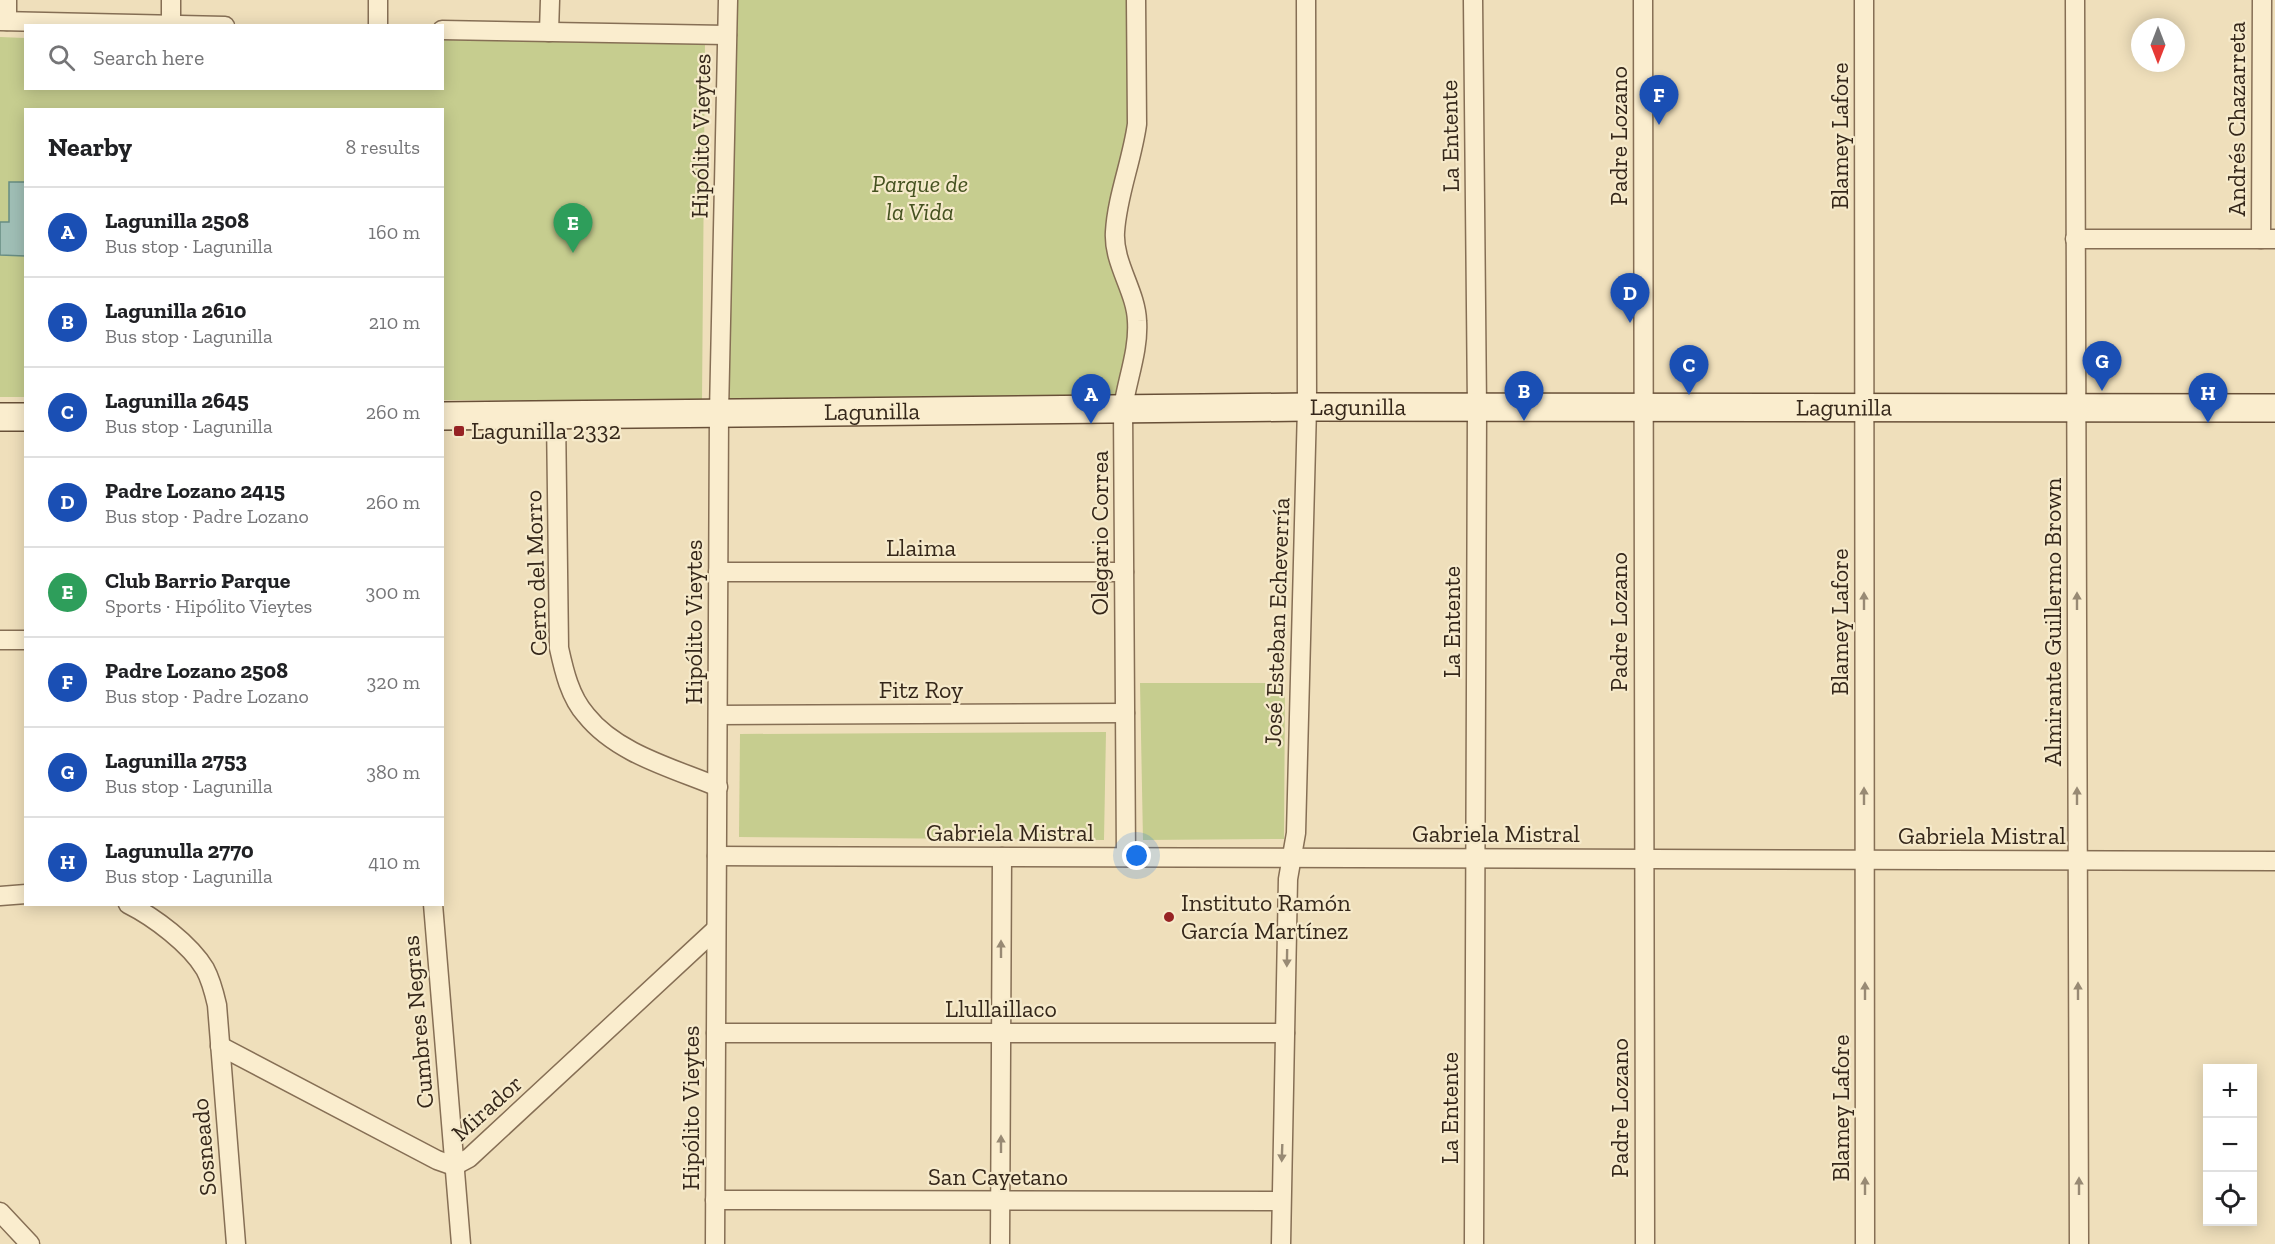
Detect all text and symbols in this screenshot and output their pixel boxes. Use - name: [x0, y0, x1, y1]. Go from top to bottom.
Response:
- north arrow: [2131, 18, 2185, 72]
- street label: Andrés Chazarreta: [2222, 21, 2251, 217]
- search box: [24, 24, 444, 90]
- icon: search: [45, 41, 78, 74]
- text: Search here: [93, 44, 204, 71]
- street label: Hipólito Vieytes: [685, 53, 716, 219]
- street label: Blamey Lafore: [1825, 63, 1854, 209]
- street label: Padre Lozano: [1604, 66, 1633, 206]
- pin: F: [1640, 76, 1678, 125]
- street label: La Entente: [1434, 80, 1465, 192]
- text: Nearby: [48, 131, 132, 163]
- text: 8 results: [345, 135, 420, 159]
- park label: Parque de la Vida: [872, 169, 968, 226]
- pin: E: [554, 204, 592, 253]
- text: Lagunilla 2508: [105, 207, 249, 234]
- text: A: [61, 220, 74, 244]
- text: 160 m: [368, 220, 420, 244]
- text: Bus stop · Lagunilla: [105, 234, 273, 258]
- pin: D: [1610, 274, 1650, 323]
- text: Lagunilla 2610: [105, 297, 246, 324]
- text: B: [61, 310, 74, 334]
- text: 210 m: [369, 310, 420, 334]
- text: Bus stop · Lagunilla: [105, 324, 273, 348]
- pin: G: [2082, 342, 2122, 391]
- pin: C: [1670, 346, 1708, 395]
- pin: B: [1504, 372, 1544, 421]
- pin: A: [1072, 374, 1110, 424]
- pin: H: [2188, 374, 2228, 423]
- text: Lagunilla 2645: [105, 387, 249, 414]
- street label: Lagunilla: [1310, 392, 1406, 421]
- street label: Lagunilla: [1796, 393, 1892, 422]
- street label: Lagunilla: [824, 396, 921, 426]
- text: C: [61, 400, 74, 424]
- text: 260 m: [366, 400, 420, 424]
- text: Bus stop · Lagunilla: [105, 414, 273, 438]
- place label: Lagunilla 2332: [471, 416, 621, 445]
- marker: Lagunilla 2332: [452, 424, 466, 438]
- street label: Olegario Correa: [1085, 450, 1114, 616]
- text: Padre Lozano 2415: [105, 477, 285, 504]
- street label: Almirante Guillermo Brown: [2038, 477, 2067, 766]
- street label: Cerro del Morro: [518, 489, 553, 657]
- text: D: [61, 490, 74, 514]
- text: 260 m: [366, 490, 420, 514]
- street label: José Esteban Echeverría: [1258, 496, 1295, 747]
- text: Bus stop · Padre Lozano: [105, 504, 309, 528]
- street label: Llaima: [886, 533, 956, 562]
- street label: Hipólito Vieytes: [679, 540, 708, 704]
- street label: Blamey Lafore: [1825, 549, 1854, 695]
- street label: Padre Lozano: [1604, 552, 1633, 692]
- street label: La Entente: [1437, 566, 1466, 678]
- text: Club Barrio Parque: [105, 567, 290, 594]
- text: E: [62, 580, 73, 604]
- text: 300 m: [365, 580, 420, 604]
- one-way arrow: [1859, 591, 1869, 610]
- one-way arrow: [2072, 591, 2082, 610]
- text: Sports · Hipólito Vieytes: [105, 594, 312, 618]
- text: Padre Lozano 2508: [105, 657, 288, 684]
- text: F: [62, 670, 73, 694]
- text: 320 m: [367, 670, 420, 694]
- street label: Fitz Roy: [879, 675, 964, 704]
- text: Bus stop · Padre Lozano: [105, 684, 309, 708]
- text: Lagunilla 2753: [105, 747, 247, 774]
- text: G: [61, 760, 74, 784]
- text: 380 m: [366, 760, 420, 784]
- text: Bus stop · Lagunilla: [105, 774, 273, 798]
- one-way arrow: [1859, 786, 1869, 805]
- one-way arrow: [2072, 786, 2082, 805]
- street label: Gabriela Mistral: [926, 818, 1094, 847]
- street label: Gabriela Mistral: [1412, 819, 1580, 848]
- street label: Gabriela Mistral: [1898, 821, 2066, 850]
- text: Lagunulla 2770: [105, 837, 254, 864]
- your location: [1122, 841, 1151, 870]
- text: H: [60, 850, 75, 874]
- text: 410 m: [368, 850, 420, 874]
- text: Bus stop · Lagunilla: [105, 864, 273, 888]
- place label: Instituto Ramón García Martínez: [1181, 888, 1351, 945]
- marker: Instituto Ramón García Martínez: [1162, 910, 1176, 924]
- street label: Cumbres Negras: [395, 934, 440, 1110]
- one-way arrow: [996, 939, 1006, 958]
- one-way arrow: [1282, 949, 1292, 968]
- one-way arrow: [1860, 981, 1870, 1000]
- one-way arrow: [2073, 981, 2083, 1000]
- street label: Llullaillaco: [945, 994, 1057, 1023]
- street label: Hipólito Vieytes: [676, 1026, 705, 1190]
- street label: Blamey Lafore: [1826, 1035, 1855, 1181]
- street label: Padre Lozano: [1605, 1038, 1634, 1178]
- street label: La Entente: [1435, 1052, 1464, 1164]
- map controls: [2203, 1064, 2257, 1226]
- button: +: [2203, 1064, 2257, 1118]
- street label: Mirador: [445, 1068, 528, 1147]
- street label: Sosneado: [185, 1097, 222, 1197]
- button: −: [2203, 1118, 2257, 1172]
- one-way arrow: [996, 1134, 1005, 1153]
- one-way arrow: [1277, 1144, 1287, 1163]
- street label: San Cayetano: [928, 1162, 1068, 1191]
- button: locate: [2203, 1172, 2257, 1226]
- one-way arrow: [1860, 1176, 1870, 1195]
- one-way arrow: [2074, 1176, 2084, 1195]

